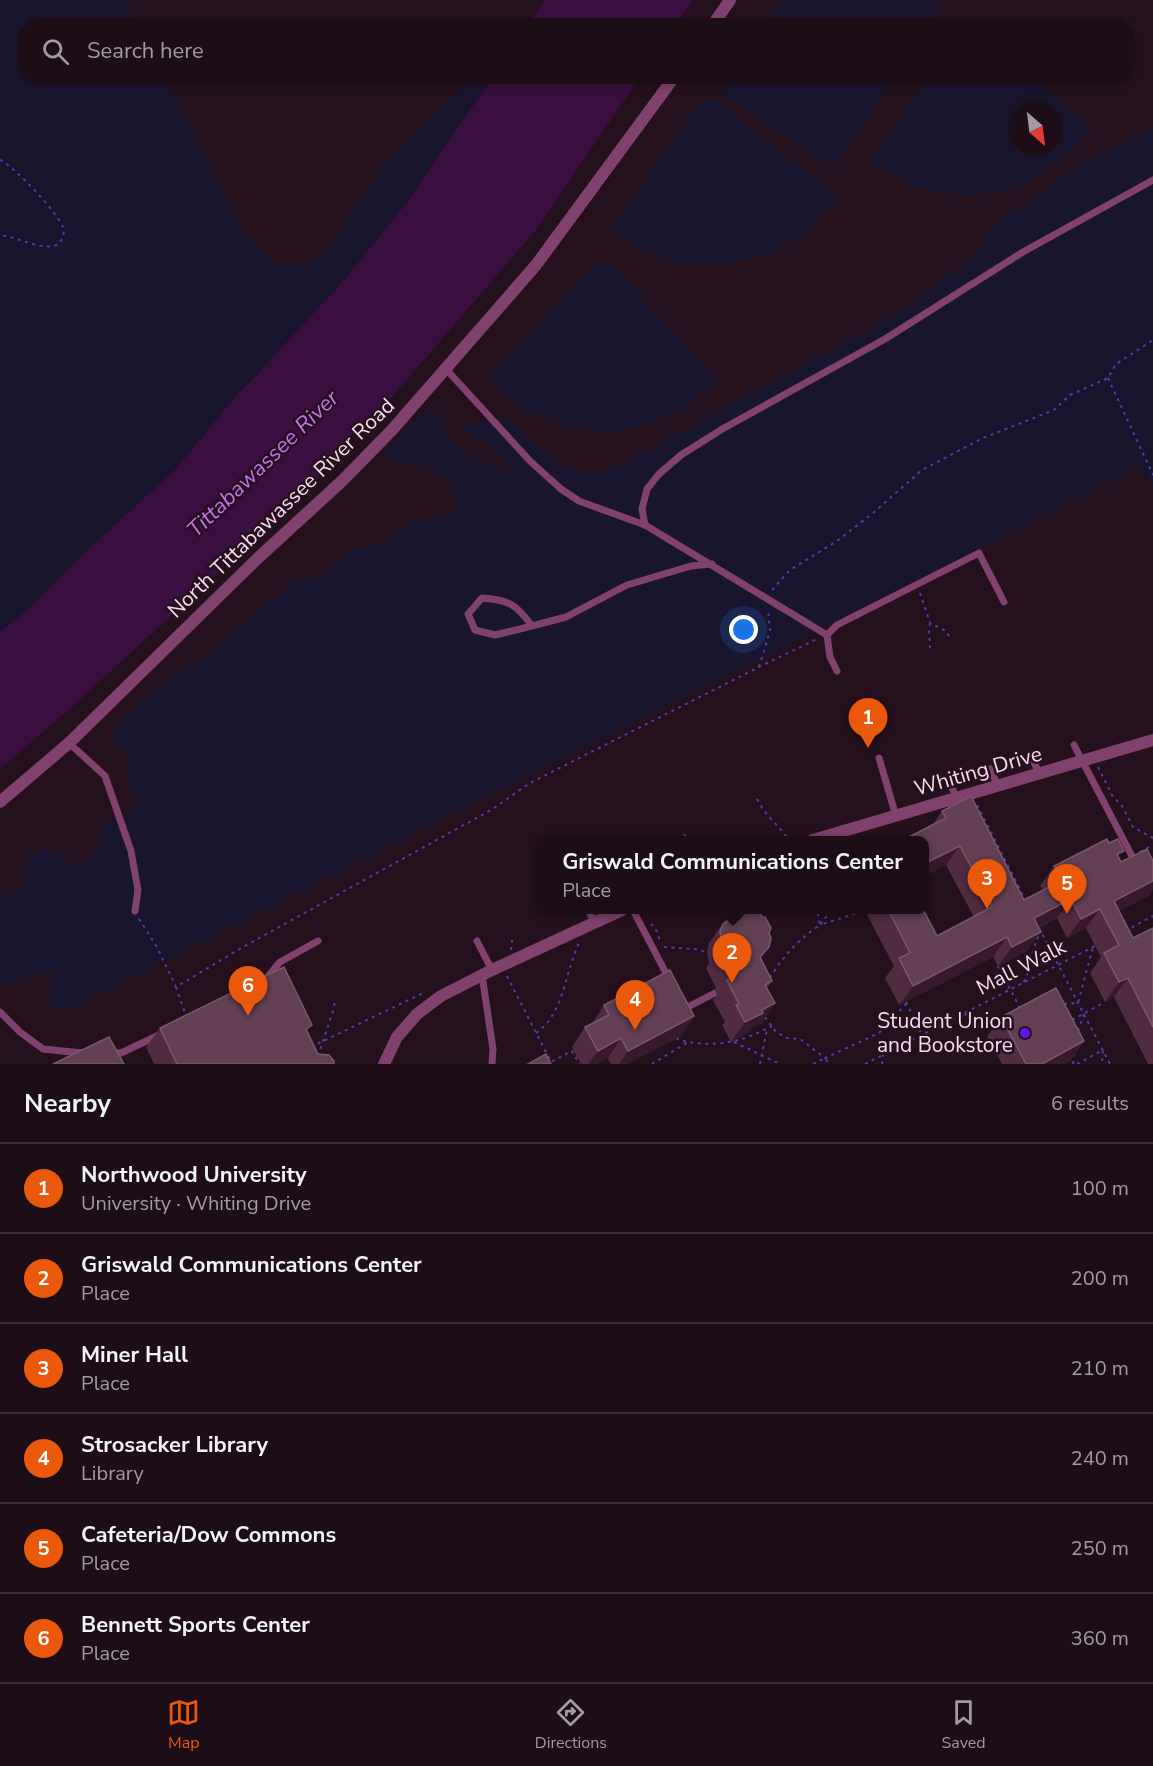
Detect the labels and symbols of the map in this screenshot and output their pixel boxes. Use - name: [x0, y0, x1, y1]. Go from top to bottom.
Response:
- north arrow: [1009, 102, 1063, 156]
- water label: Tittabawassee River: [181, 383, 346, 544]
- street label: North Tittabawassee River Road: [161, 392, 401, 624]
- your location: [729, 615, 758, 644]
- pin: 1: [848, 698, 888, 748]
- street label: Whiting Drive: [911, 739, 1045, 803]
- pin: 3: [968, 860, 1006, 909]
- pin: 5: [1048, 864, 1086, 914]
- street label: Mall Walk: [972, 932, 1071, 1001]
- pin: 2: [712, 934, 752, 983]
- pin: 6: [228, 966, 268, 1016]
- pin: 4: [616, 980, 654, 1030]
- place label: Student Union and Bookstore: [877, 1007, 1013, 1059]
- marker: Student Union and Bookstore: [1018, 1026, 1032, 1040]

